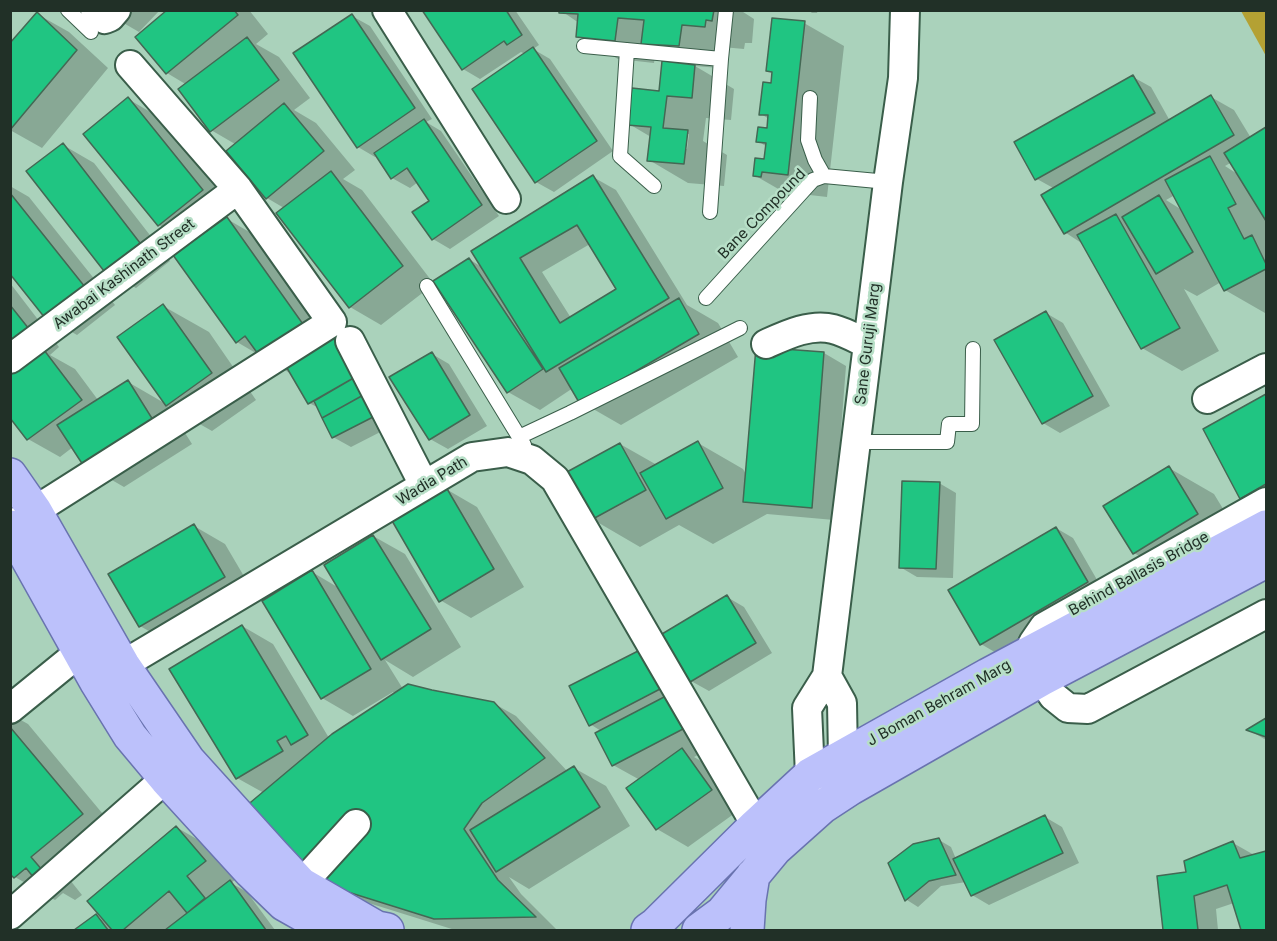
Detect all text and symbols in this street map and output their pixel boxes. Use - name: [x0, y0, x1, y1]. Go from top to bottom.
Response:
- street label: Bane Compound: [714, 165, 810, 263]
- street label: Awabai Kashinath Street: [50, 215, 198, 333]
- street label: Sane Guruji Marg: [852, 282, 884, 406]
- street label: Wadia Path: [393, 453, 471, 509]
- street label: Behind Ballasis Bridge: [1066, 528, 1212, 620]
- street label: J Boman Behram Marg: [864, 656, 1014, 750]

